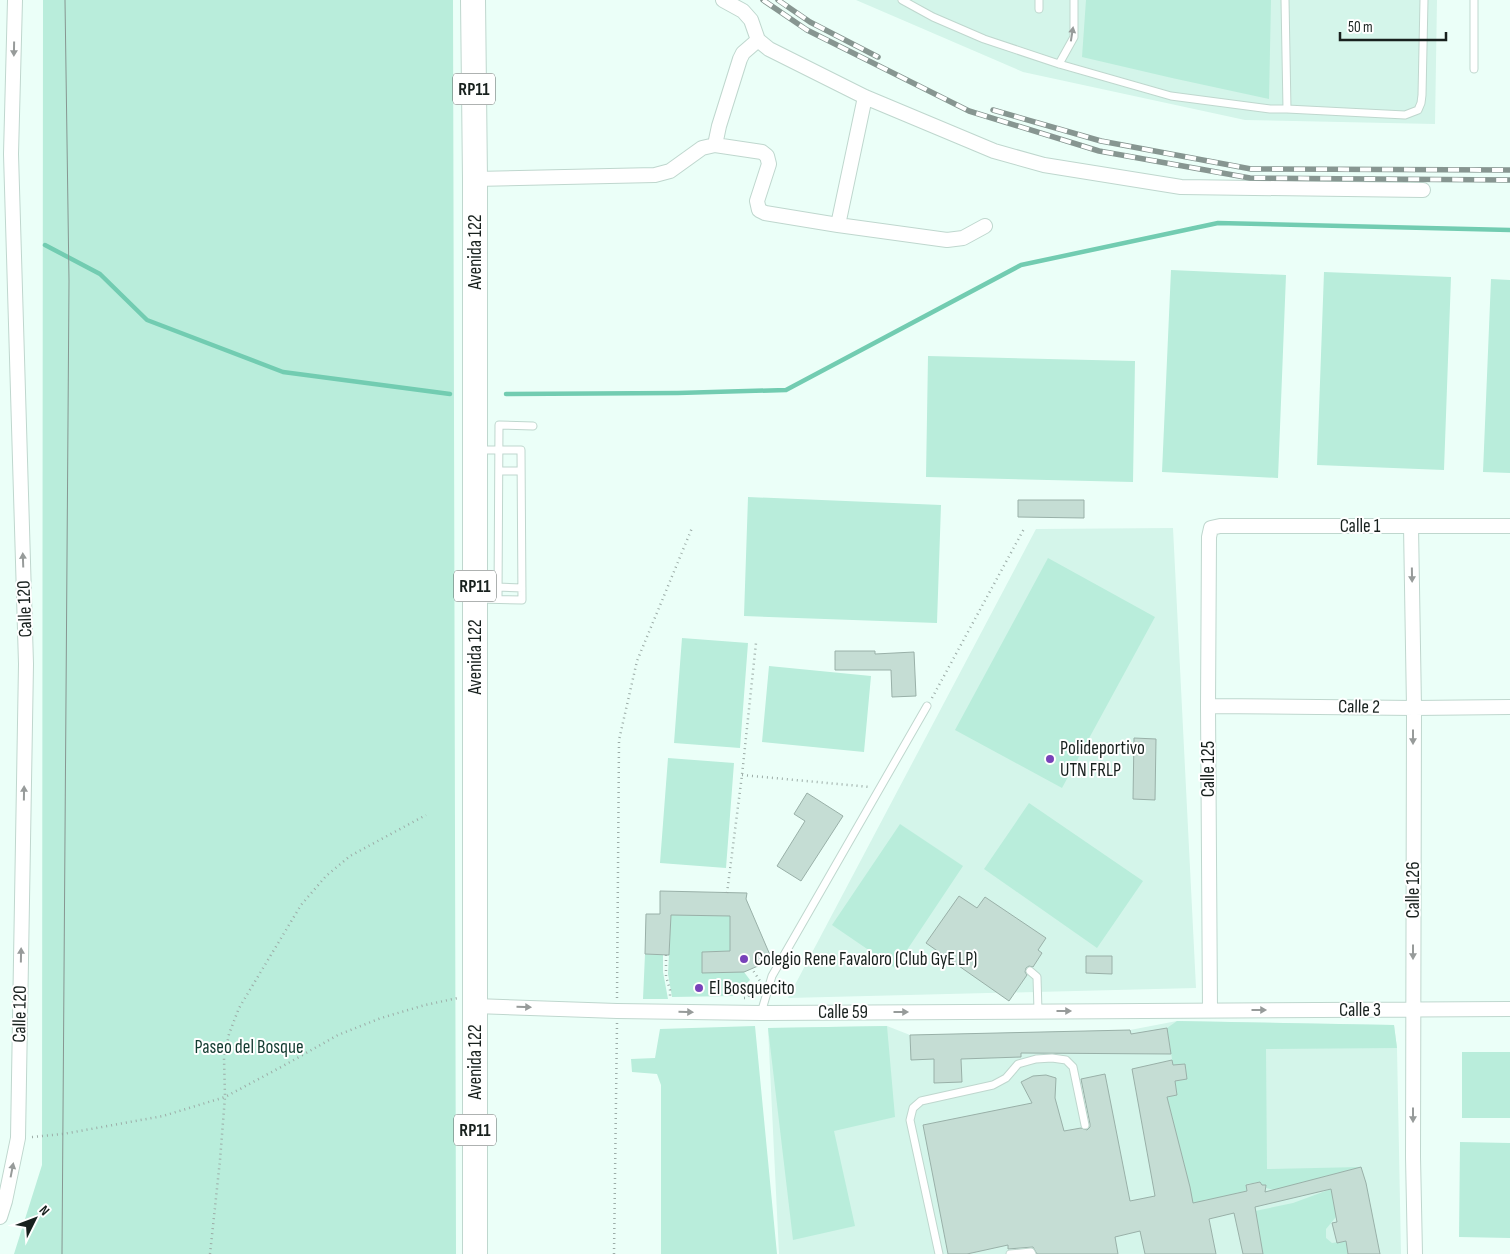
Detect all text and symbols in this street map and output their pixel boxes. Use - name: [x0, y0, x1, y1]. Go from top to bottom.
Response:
- scale bar: [1340, 10, 1446, 42]
- text: 50 m: [1348, 18, 1373, 37]
- one-way arrow: [1069, 25, 1077, 41]
- one-way arrow: [10, 41, 18, 57]
- road number: RP11: [453, 74, 495, 105]
- street label: Avenida 122: [464, 214, 487, 291]
- street label: Calle 1: [1340, 515, 1381, 538]
- one-way arrow: [19, 552, 27, 568]
- one-way arrow: [1408, 567, 1416, 583]
- road number: RP11: [454, 570, 496, 602]
- street label: Calle 120: [13, 580, 37, 638]
- street label: Avenida 122: [464, 619, 487, 696]
- street label: Calle 2: [1338, 695, 1380, 719]
- one-way arrow: [1409, 729, 1417, 745]
- place label: Polideportivo UTN FRLP: [1060, 737, 1145, 782]
- street label: Calle 125: [1197, 741, 1220, 797]
- marker: Polideportivo UTN FRLP: [1044, 753, 1056, 765]
- one-way arrow: [20, 785, 28, 801]
- street label: Calle 126: [1402, 862, 1425, 918]
- one-way arrow: [1408, 944, 1416, 960]
- one-way arrow: [17, 947, 25, 963]
- place label: Colegio Rene Favaloro (Club GyE LP): [754, 948, 977, 971]
- marker: Colegio Rene Favaloro (Club GyE LP): [738, 953, 750, 965]
- place label: El Bosquecito: [709, 977, 795, 1000]
- marker: El Bosquecito: [693, 982, 705, 994]
- street label: Calle 120: [8, 985, 32, 1043]
- street label: Calle 3: [1339, 999, 1381, 1022]
- street label: Calle 59: [818, 1001, 868, 1024]
- one-way arrow: [516, 1004, 532, 1012]
- one-way arrow: [1251, 1006, 1267, 1014]
- one-way arrow: [1056, 1007, 1072, 1015]
- one-way arrow: [679, 1008, 695, 1016]
- one-way arrow: [894, 1008, 910, 1016]
- street label: Avenida 122: [464, 1024, 487, 1101]
- park label: Paseo del Bosque: [194, 1036, 304, 1059]
- one-way arrow: [1409, 1107, 1417, 1123]
- road number: RP11: [454, 1114, 496, 1146]
- one-way arrow: [8, 1161, 16, 1177]
- north arrow: [10, 1194, 60, 1244]
- text: N: [35, 1202, 53, 1219]

